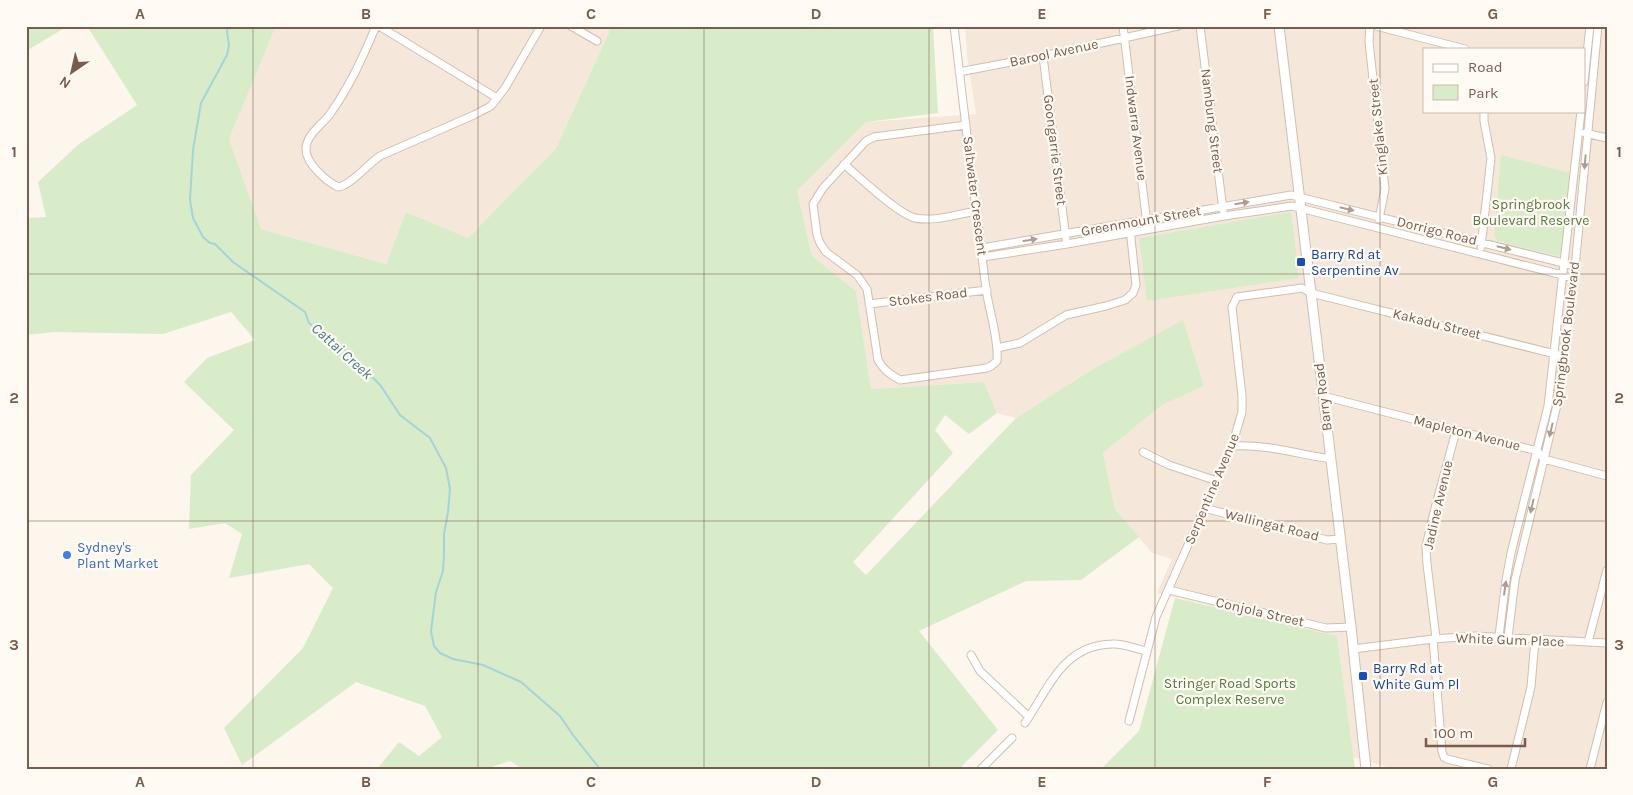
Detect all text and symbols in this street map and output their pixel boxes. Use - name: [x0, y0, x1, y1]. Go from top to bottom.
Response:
- text: A: [135, 4, 145, 23]
- text: B: [361, 4, 371, 23]
- text: C: [586, 4, 596, 23]
- text: D: [811, 4, 822, 23]
- text: E: [1037, 4, 1047, 23]
- text: F: [1263, 4, 1272, 23]
- text: G: [1488, 4, 1498, 23]
- street label: Barool Avenue: [1008, 35, 1100, 71]
- north arrow: [48, 48, 98, 98]
- legend: [1423, 48, 1586, 112]
- text: Road: [1468, 58, 1503, 76]
- street label: Nambung Street: [1197, 68, 1227, 174]
- text: N: [56, 73, 74, 92]
- street label: Indwarra Avenue: [1121, 74, 1151, 182]
- street label: Kinglake Street: [1364, 78, 1392, 176]
- text: Park: [1468, 84, 1498, 102]
- street label: Goongarrie Street: [1040, 94, 1070, 206]
- street label: Saltwater Crescent: [959, 135, 991, 257]
- text: 1: [11, 142, 17, 161]
- text: 1: [1616, 142, 1622, 161]
- one-way arrow: [1581, 154, 1589, 170]
- park label: Springbrook Boulevard Reserve: [1473, 196, 1589, 229]
- one-way arrow: [1234, 199, 1250, 207]
- street label: Greenmount Street: [1080, 202, 1202, 240]
- one-way arrow: [1339, 205, 1354, 213]
- street label: Dorrigo Road: [1395, 213, 1479, 249]
- one-way arrow: [1022, 236, 1038, 244]
- one-way arrow: [1497, 245, 1512, 253]
- place label: Barry Rd at Serpentine Av: [1311, 246, 1399, 279]
- marker: Barry Rd at Serpentine Av: [1295, 256, 1307, 268]
- street label: Springbrook Boulevard: [1549, 260, 1583, 408]
- street label: Stokes Road: [888, 284, 968, 310]
- street label: Kakadu Street: [1391, 305, 1483, 343]
- water label: Cattai Creek: [308, 319, 376, 383]
- street label: Barry Road: [1310, 362, 1336, 432]
- text: 2: [9, 388, 19, 407]
- text: 2: [1614, 388, 1624, 407]
- street label: Mapleton Avenue: [1412, 411, 1522, 455]
- one-way arrow: [1547, 422, 1555, 437]
- street label: Serpentine Avenue: [1181, 431, 1243, 547]
- street label: Jadine Avenue: [1419, 459, 1457, 551]
- one-way arrow: [1528, 499, 1536, 514]
- street label: Wallingat Road: [1223, 505, 1321, 545]
- place label: Sydney's Plant Market: [77, 539, 158, 572]
- marker: Sydney's Plant Market: [61, 549, 73, 561]
- one-way arrow: [1501, 580, 1509, 596]
- street label: Conjola Street: [1214, 594, 1306, 630]
- street label: White Gum Place: [1455, 630, 1565, 650]
- text: 3: [9, 635, 19, 654]
- text: 3: [1614, 635, 1624, 654]
- place label: Barry Rd at White Gum Pl: [1373, 660, 1460, 693]
- marker: Barry Rd at White Gum Pl: [1357, 670, 1369, 682]
- park label: Stringer Road Sports Complex Reserve: [1164, 675, 1296, 708]
- scale bar: [1426, 715, 1524, 747]
- text: 100 m: [1433, 724, 1473, 742]
- text: A: [135, 772, 145, 791]
- text: B: [361, 772, 371, 791]
- text: C: [586, 772, 596, 791]
- text: D: [811, 772, 822, 791]
- text: E: [1037, 772, 1047, 791]
- text: F: [1263, 772, 1272, 791]
- text: G: [1488, 772, 1498, 791]

